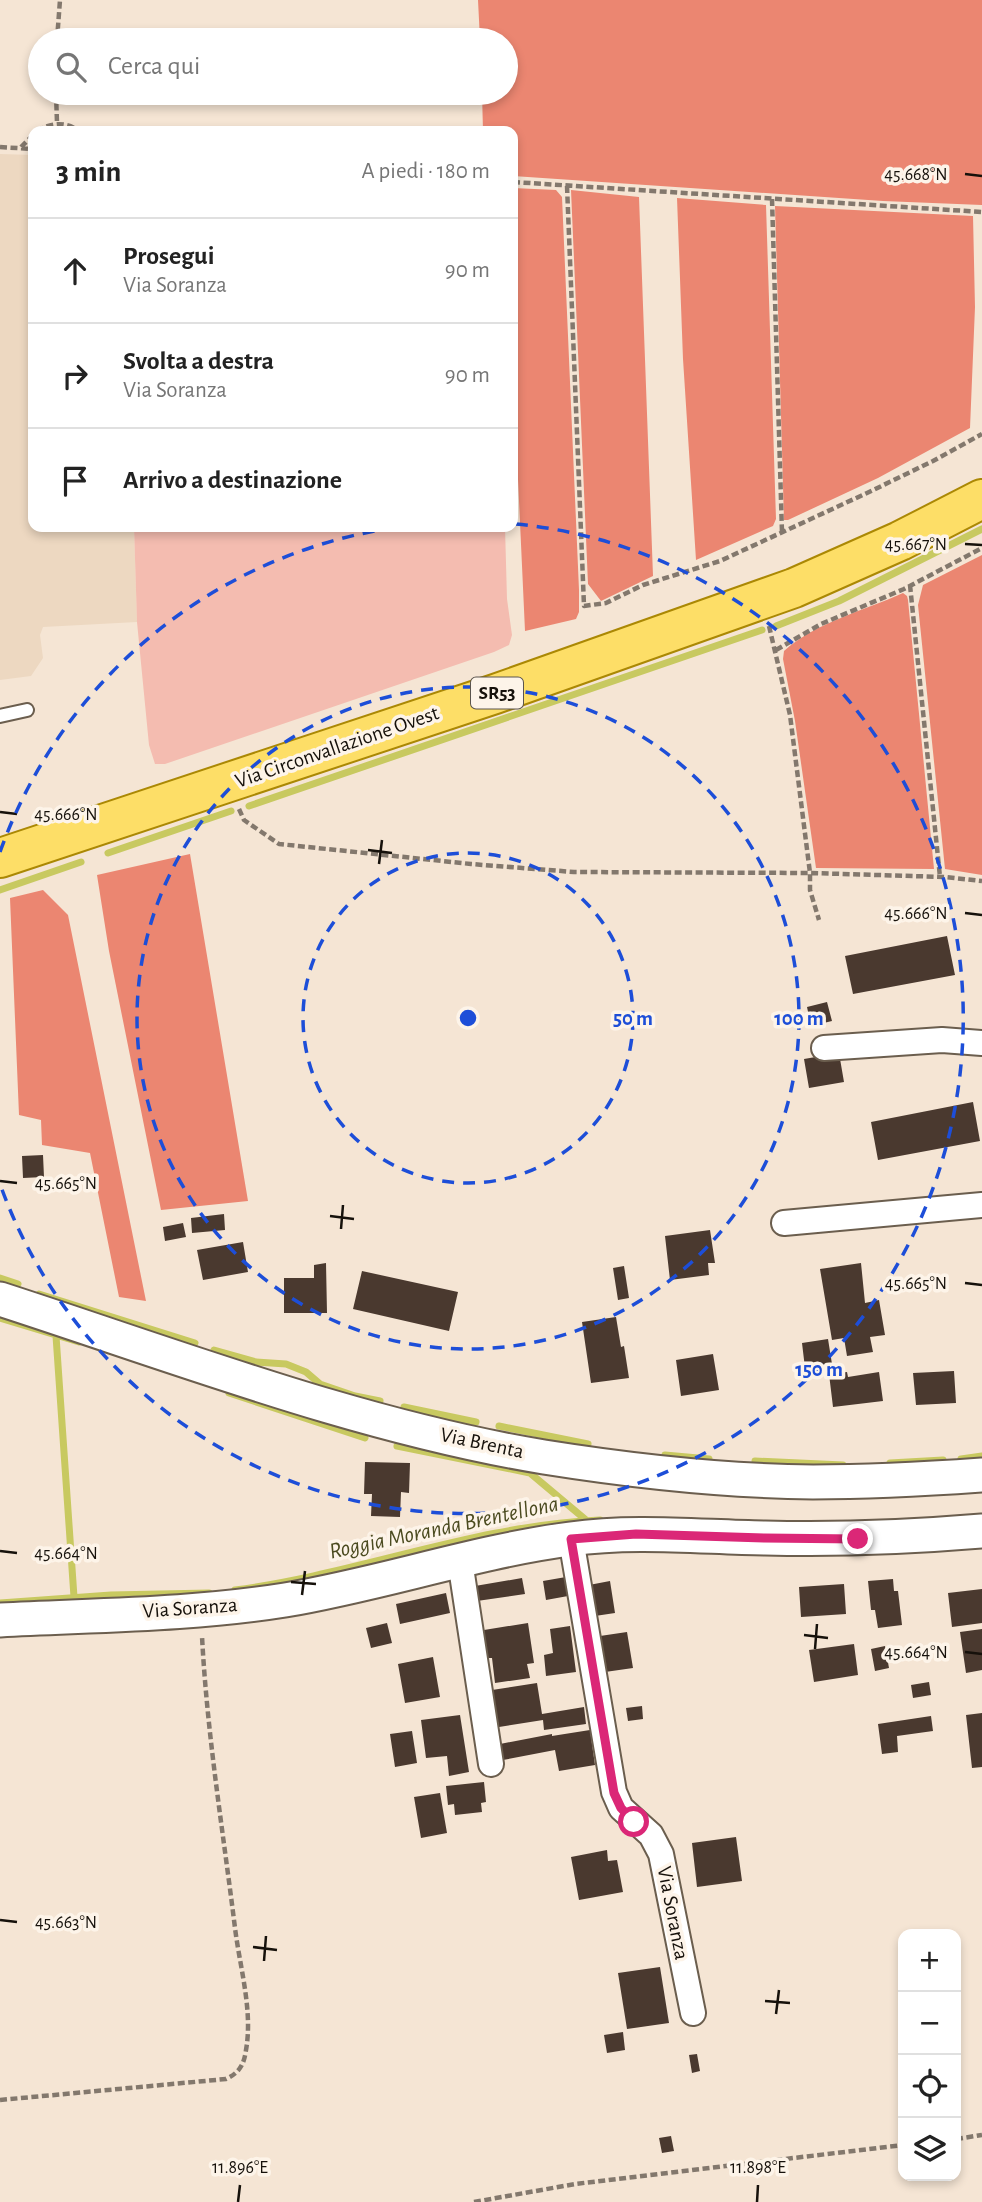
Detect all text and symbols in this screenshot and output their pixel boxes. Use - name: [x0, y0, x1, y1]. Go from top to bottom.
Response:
- search box: [28, 28, 518, 105]
- icon: search: [52, 48, 90, 86]
- text: Cerca qui: [108, 53, 200, 79]
- text: 3 min: [56, 157, 121, 187]
- text: A piedi · 180 m: [362, 160, 490, 183]
- text: 45.668°N: [884, 166, 948, 184]
- text: Prosegui: [123, 243, 214, 269]
- icon: ahead: [56, 252, 94, 290]
- text: 90 m: [445, 259, 490, 282]
- text: Via Soranza: [123, 274, 227, 297]
- text: Svolta a destra: [123, 348, 274, 374]
- icon: right: [56, 357, 94, 395]
- text: 90 m: [445, 364, 490, 387]
- text: Via Soranza: [123, 379, 227, 402]
- icon: arrive: [56, 462, 94, 500]
- text: Arrivo a destinazione: [123, 467, 342, 493]
- text: 45.667°N: [885, 536, 947, 554]
- road number: SR53: [471, 678, 523, 708]
- street label: Via Circonvallazione Ovest: [233, 702, 442, 792]
- text: 45.666°N: [34, 806, 98, 824]
- text: 45.666°N: [884, 905, 948, 923]
- centre of rings: [456, 1006, 480, 1030]
- text: 50 m: [613, 1008, 653, 1029]
- text: 100 m: [774, 1008, 824, 1029]
- text: 45.665°N: [35, 1175, 97, 1193]
- text: 45.665°N: [885, 1275, 947, 1293]
- text: 150 m: [795, 1359, 843, 1380]
- street label: Via Brenta: [438, 1424, 526, 1462]
- water label: Roggia Moranda Brentellona: [327, 1492, 561, 1564]
- route end: [842, 1523, 873, 1554]
- text: 45.664°N: [34, 1545, 98, 1563]
- street label: Via Soranza: [142, 1594, 238, 1622]
- text: 45.664°N: [884, 1644, 948, 1662]
- route start: [618, 1806, 649, 1837]
- street label: Via Soranza: [654, 1864, 692, 1962]
- text: 45.663°N: [35, 1914, 97, 1932]
- map controls: [898, 1929, 961, 2181]
- button: +: [898, 1929, 961, 1992]
- button: −: [898, 1992, 961, 2055]
- button: locate: [898, 2055, 961, 2118]
- button: layers: [898, 2118, 961, 2181]
- text: 11.896°E: [212, 2159, 268, 2177]
- text: 11.898°E: [730, 2159, 786, 2177]

